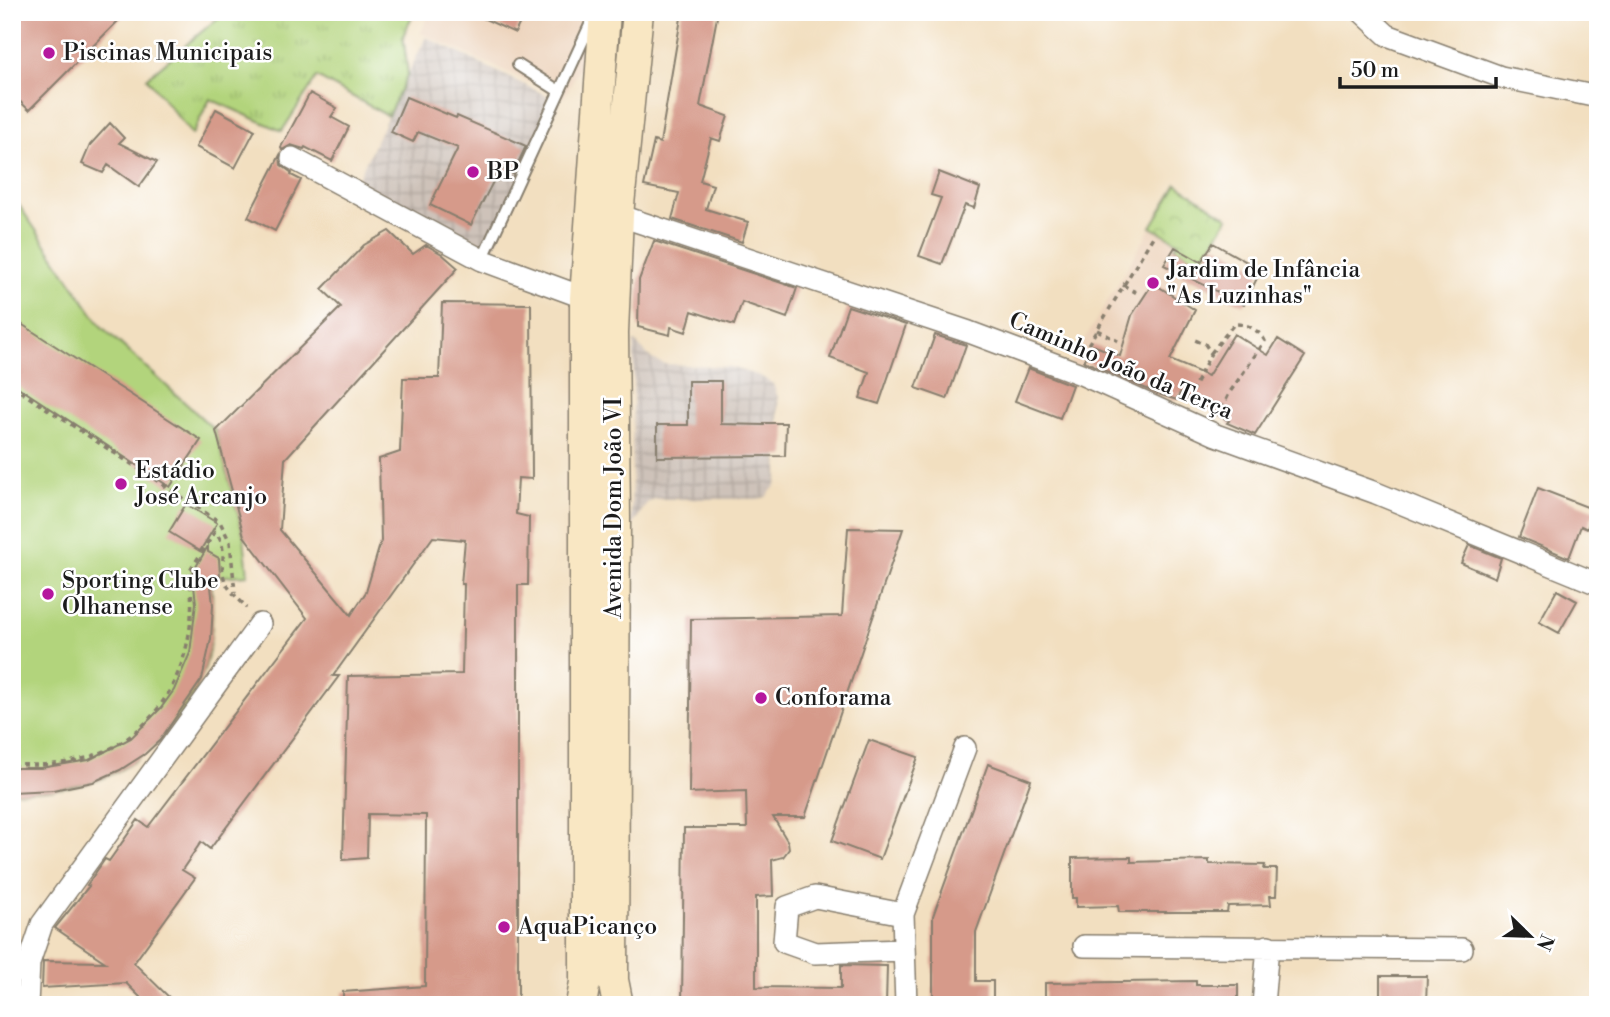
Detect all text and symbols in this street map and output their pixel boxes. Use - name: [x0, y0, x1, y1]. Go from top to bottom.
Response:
- place label: Piscinas Municipais: [63, 39, 272, 67]
- marker: Piscinas Municipais: [41, 45, 57, 61]
- scale bar: [1340, 46, 1496, 90]
- text: 50 m: [1351, 58, 1399, 84]
- place label: BP: [486, 158, 519, 186]
- marker: BP: [465, 164, 481, 180]
- place label: Jardim de Infância "As Luzinhas": [1166, 256, 1360, 310]
- marker: Jardim de Infância "As Luzinhas": [1145, 275, 1161, 291]
- street label: Caminho João da Terça: [1005, 306, 1237, 426]
- street label: Avenida Dom João VI: [600, 397, 628, 620]
- place label: Estádio José Arcanjo: [134, 457, 267, 511]
- marker: Estádio José Arcanjo: [113, 476, 129, 492]
- place label: Sporting Clube Olhanense: [62, 567, 219, 621]
- marker: Sporting Clube Olhanense: [40, 586, 56, 602]
- place label: Conforama: [775, 684, 892, 712]
- marker: Conforama: [753, 690, 769, 706]
- north arrow: [1494, 902, 1564, 972]
- place label: AquaPicanço: [517, 913, 657, 941]
- marker: AquaPicanço: [496, 919, 512, 935]
- text: N: [1531, 931, 1559, 954]

